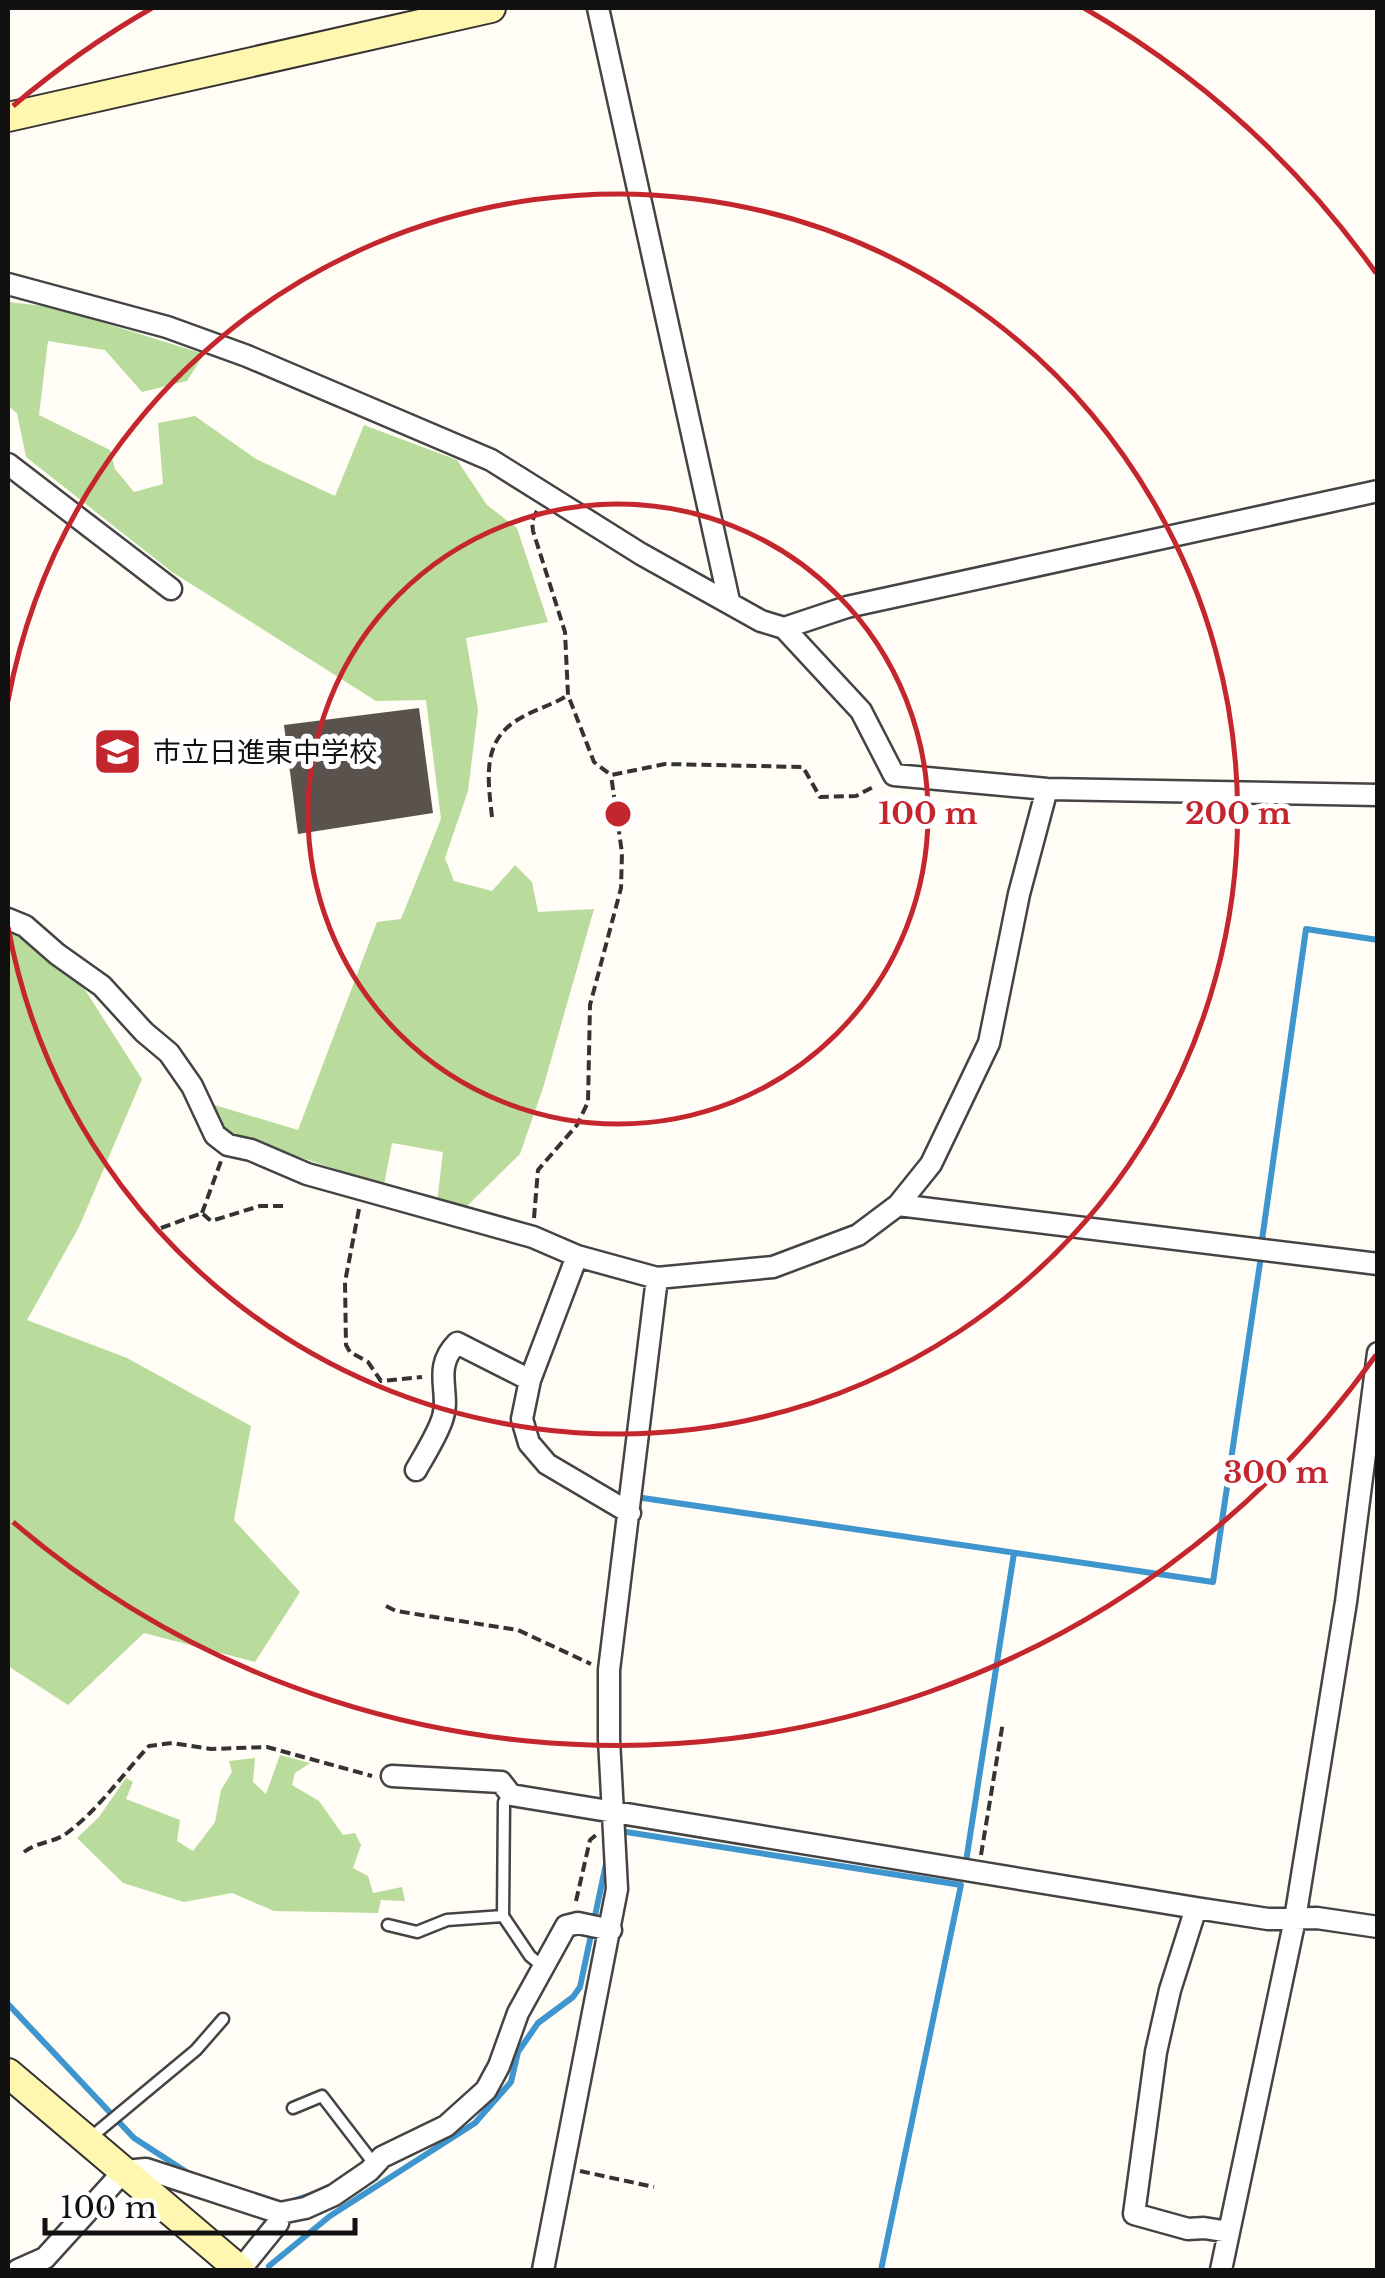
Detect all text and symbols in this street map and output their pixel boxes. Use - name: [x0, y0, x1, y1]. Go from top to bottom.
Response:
- school or university icon: 市立日進東中学校: [92, 726, 144, 778]
- place label: 市立日進東中学校: [153, 735, 377, 770]
- text: 100 m: [878, 795, 978, 832]
- text: 200 m: [1185, 795, 1291, 832]
- centre of rings: [600, 796, 636, 832]
- text: 300 m: [1223, 1454, 1329, 1491]
- scale bar: [45, 2173, 355, 2235]
- text: 100 m: [60, 2189, 157, 2226]

